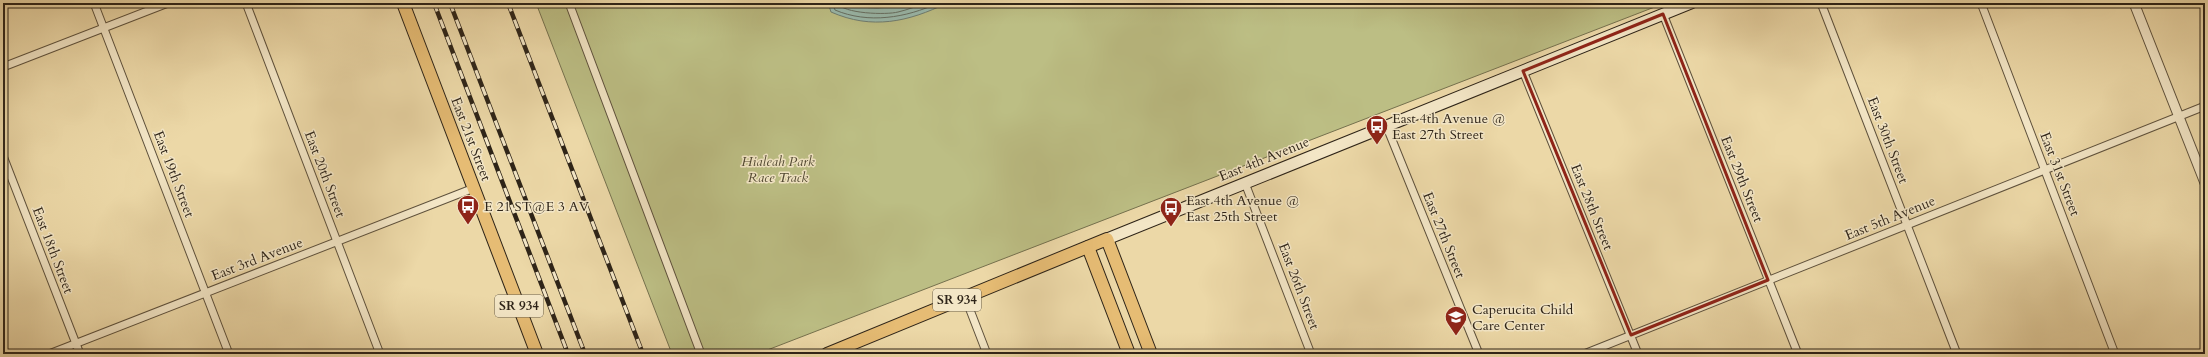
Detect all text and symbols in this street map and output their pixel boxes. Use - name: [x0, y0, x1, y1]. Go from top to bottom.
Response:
- street label: East 21st Street: [446, 94, 496, 184]
- street label: East 30th Street: [1863, 94, 1913, 187]
- place label: East 4th Avenue @ East 27th Street: [1392, 109, 1505, 144]
- bus stop icon: East 4th Avenue @ East 27th Street: [1364, 113, 1390, 146]
- street label: East 19th Street: [149, 128, 199, 221]
- street label: East 20th Street: [300, 128, 350, 221]
- street label: East 31st Street: [2035, 129, 2085, 219]
- street label: East 4th Avenue: [1216, 132, 1312, 186]
- street label: East 29th Street: [1716, 133, 1768, 225]
- park label: Hialeah Park Race Track: [741, 152, 815, 187]
- street label: East 28th Street: [1566, 161, 1618, 253]
- street label: East 27th Street: [1418, 189, 1470, 281]
- place label: East 4th Avenue @ East 25th Street: [1186, 191, 1299, 226]
- street label: East 5th Avenue: [1842, 191, 1938, 245]
- bus stop icon: E 21 ST@E 3 AV: [455, 193, 481, 226]
- bus stop icon: East 4th Avenue @ East 25th Street: [1158, 195, 1184, 228]
- place label: E 21 ST@E 3 AV: [484, 197, 590, 216]
- street label: East 18th Street: [28, 204, 78, 297]
- street label: East 3rd Avenue: [209, 233, 305, 285]
- street label: East 26th Street: [1274, 240, 1324, 333]
- road number: SR 934: [933, 289, 981, 311]
- road number: SR 934: [495, 295, 543, 317]
- place label: Caperucita Child Care Center: [1472, 300, 1574, 335]
- school or university icon: Caperucita Child Care Center: [1443, 304, 1469, 337]

